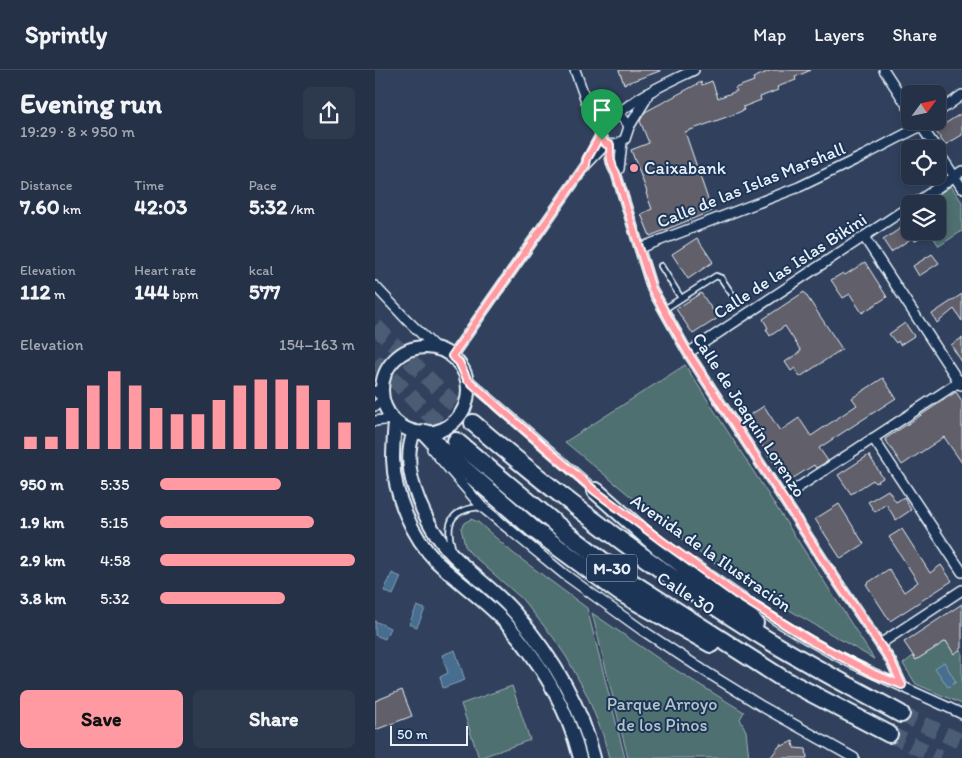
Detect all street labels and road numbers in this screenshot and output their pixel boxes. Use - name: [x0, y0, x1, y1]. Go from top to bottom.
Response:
- street label: Calle de las Islas Marshall: [654, 137, 848, 233]
- street label: Calle de las Islas Bikini: [709, 208, 871, 324]
- street label: Calle de Joaquín Lorenzo: [688, 329, 810, 501]
- street label: Avenida de la Ilustración: [626, 489, 796, 617]
- road number: M-30: [587, 554, 637, 582]
- street label: Calle 30: [653, 567, 719, 619]

